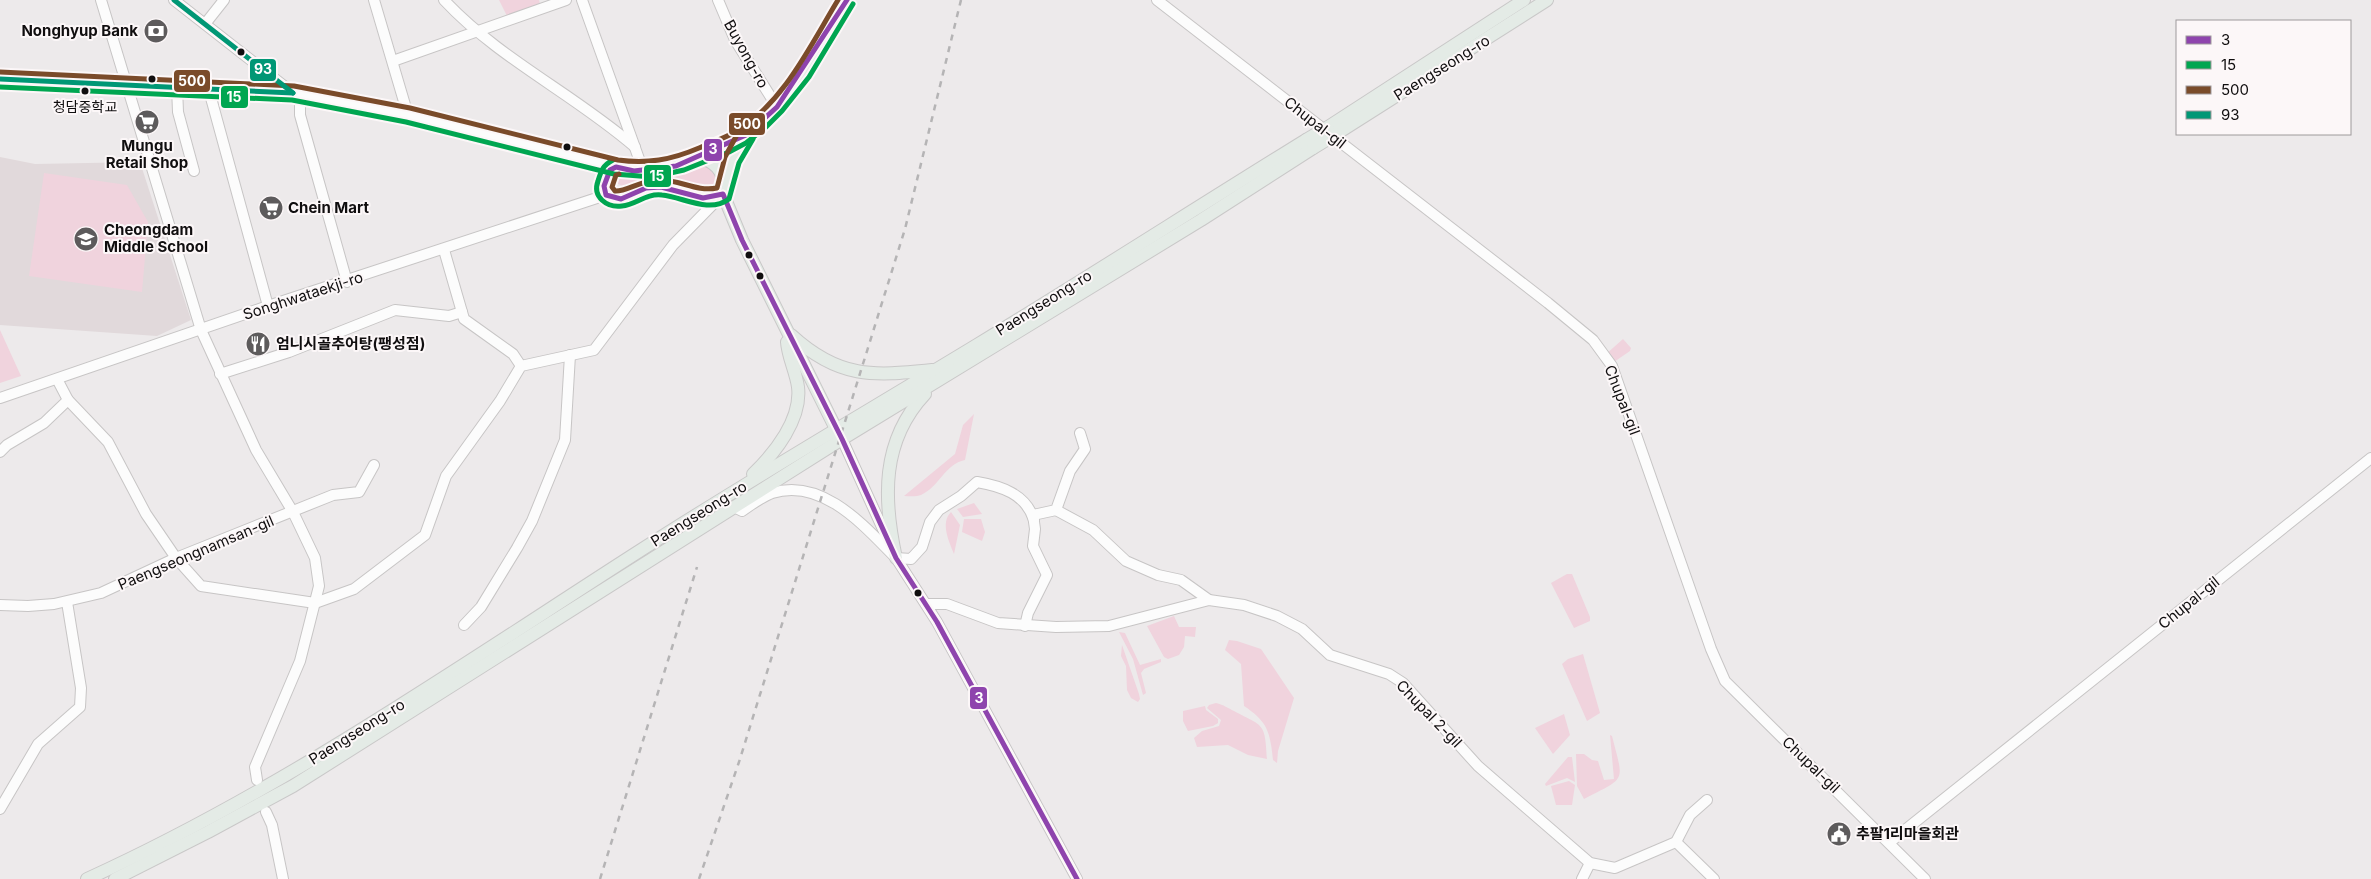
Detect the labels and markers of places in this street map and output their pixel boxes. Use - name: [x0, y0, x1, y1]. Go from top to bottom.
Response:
- bank icon: Nonghyup Bank: [143, 18, 169, 44]
- place label: Nonghyup Bank: [21, 21, 138, 40]
- unlabelled marker: [236, 47, 246, 57]
- unlabelled marker: [147, 74, 157, 84]
- marker: 청담중학교: [80, 86, 90, 96]
- place label: 청담중학교: [53, 98, 117, 115]
- supermarket icon: Mungu Retail Shop: [134, 109, 160, 135]
- place label: Mungu Retail Shop: [106, 136, 188, 172]
- unlabelled marker: [562, 142, 572, 152]
- supermarket icon: Chein Mart: [258, 195, 284, 221]
- place label: Chein Mart: [288, 198, 369, 217]
- place label: Cheongdam Middle School: [104, 220, 208, 256]
- school or university icon: Cheongdam Middle School: [73, 226, 99, 252]
- unlabelled marker: [744, 250, 754, 260]
- unlabelled marker: [755, 271, 765, 281]
- restaurant icon: 엄니시골추어탕(팽성점): [245, 331, 271, 357]
- place label: 엄니시골추어탕(팽성점): [276, 334, 425, 353]
- unlabelled marker: [913, 588, 923, 598]
- public building icon: 추팔1리마을회관: [1826, 821, 1852, 847]
- place label: 추팔1리마을회관: [1856, 824, 1959, 843]

